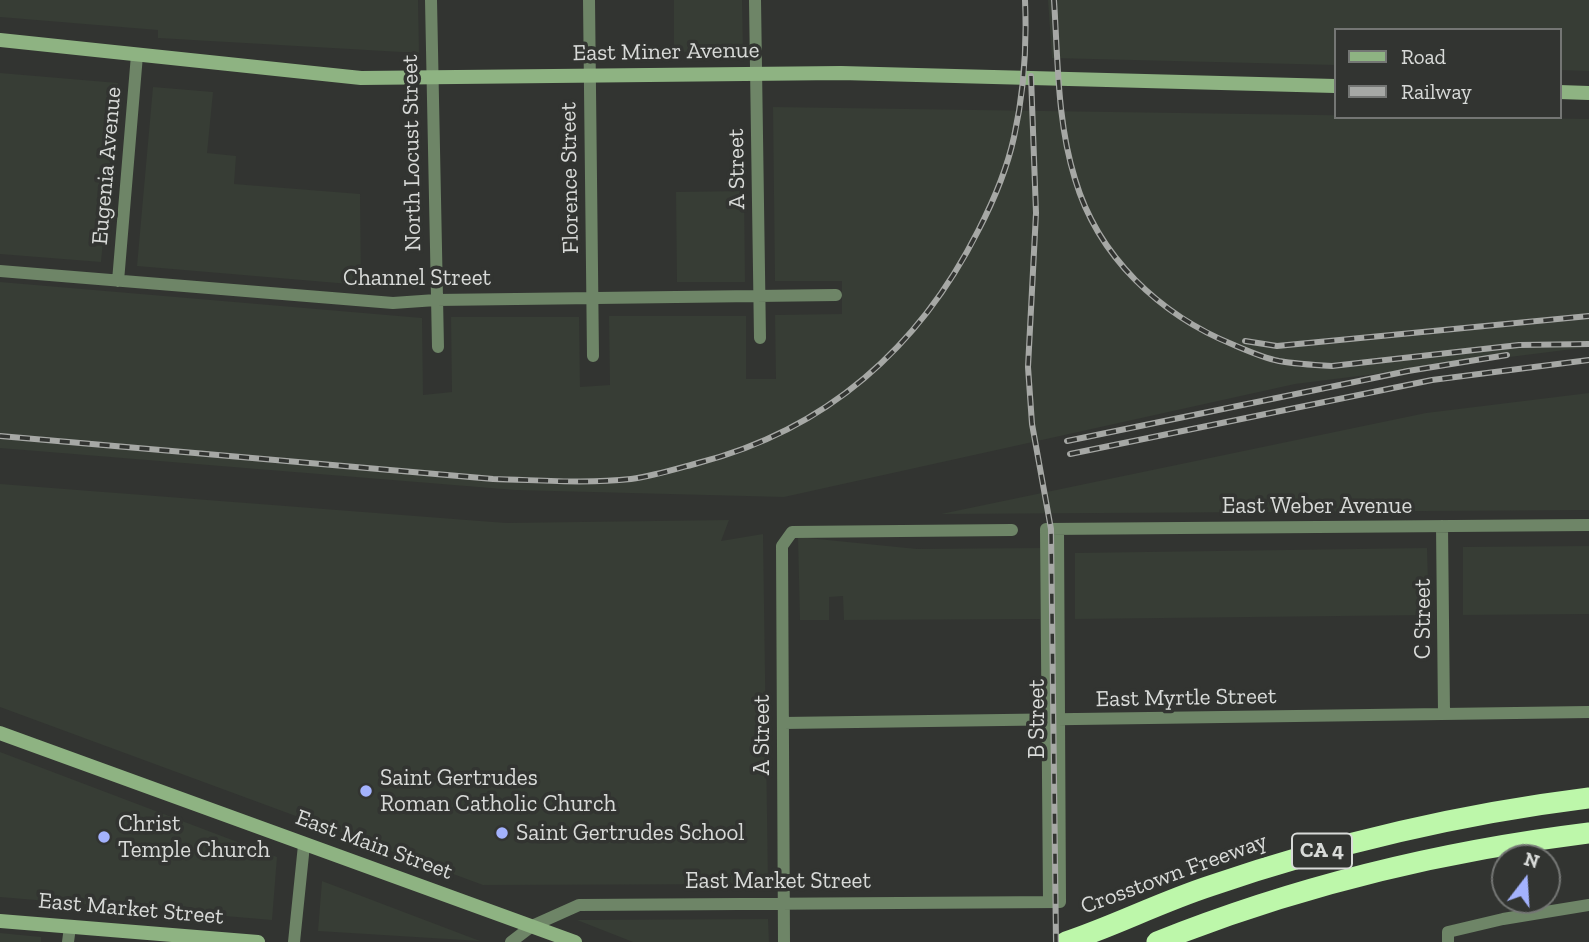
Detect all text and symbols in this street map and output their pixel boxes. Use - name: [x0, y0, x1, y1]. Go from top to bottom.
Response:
- legend: [1334, 28, 1561, 119]
- street label: East Miner Avenue: [572, 37, 760, 67]
- text: Road: [1401, 44, 1446, 69]
- street label: North Locust Street: [396, 54, 428, 252]
- text: Railway: [1401, 79, 1472, 104]
- street label: Eugenia Avenue: [86, 86, 128, 246]
- street label: Florence Street: [555, 102, 585, 254]
- street label: A Street: [722, 128, 752, 210]
- street label: Channel Street: [343, 264, 491, 292]
- street label: East Weber Avenue: [1222, 492, 1412, 520]
- street label: C Street: [1409, 579, 1437, 659]
- street label: B Street: [1023, 679, 1051, 759]
- street label: East Myrtle Street: [1095, 683, 1277, 713]
- street label: A Street: [748, 695, 776, 775]
- place label: Saint Gertrudes Roman Catholic Church: [380, 764, 616, 818]
- marker: Saint Gertrudes Roman Catholic Church: [358, 783, 374, 799]
- street label: East Main Street: [292, 804, 456, 886]
- place label: Christ Temple Church: [118, 810, 270, 864]
- place label: Saint Gertrudes School: [516, 819, 744, 847]
- marker: Saint Gertrudes School: [494, 825, 510, 841]
- street label: Crosstown Freeway: [1077, 827, 1271, 921]
- marker: Christ Temple Church: [96, 829, 112, 845]
- road number: CA 4: [1292, 834, 1352, 868]
- north arrow: [1491, 844, 1561, 914]
- text: N: [1521, 847, 1542, 873]
- street label: East Market Street: [685, 867, 871, 895]
- street label: East Market Street: [37, 887, 225, 931]

